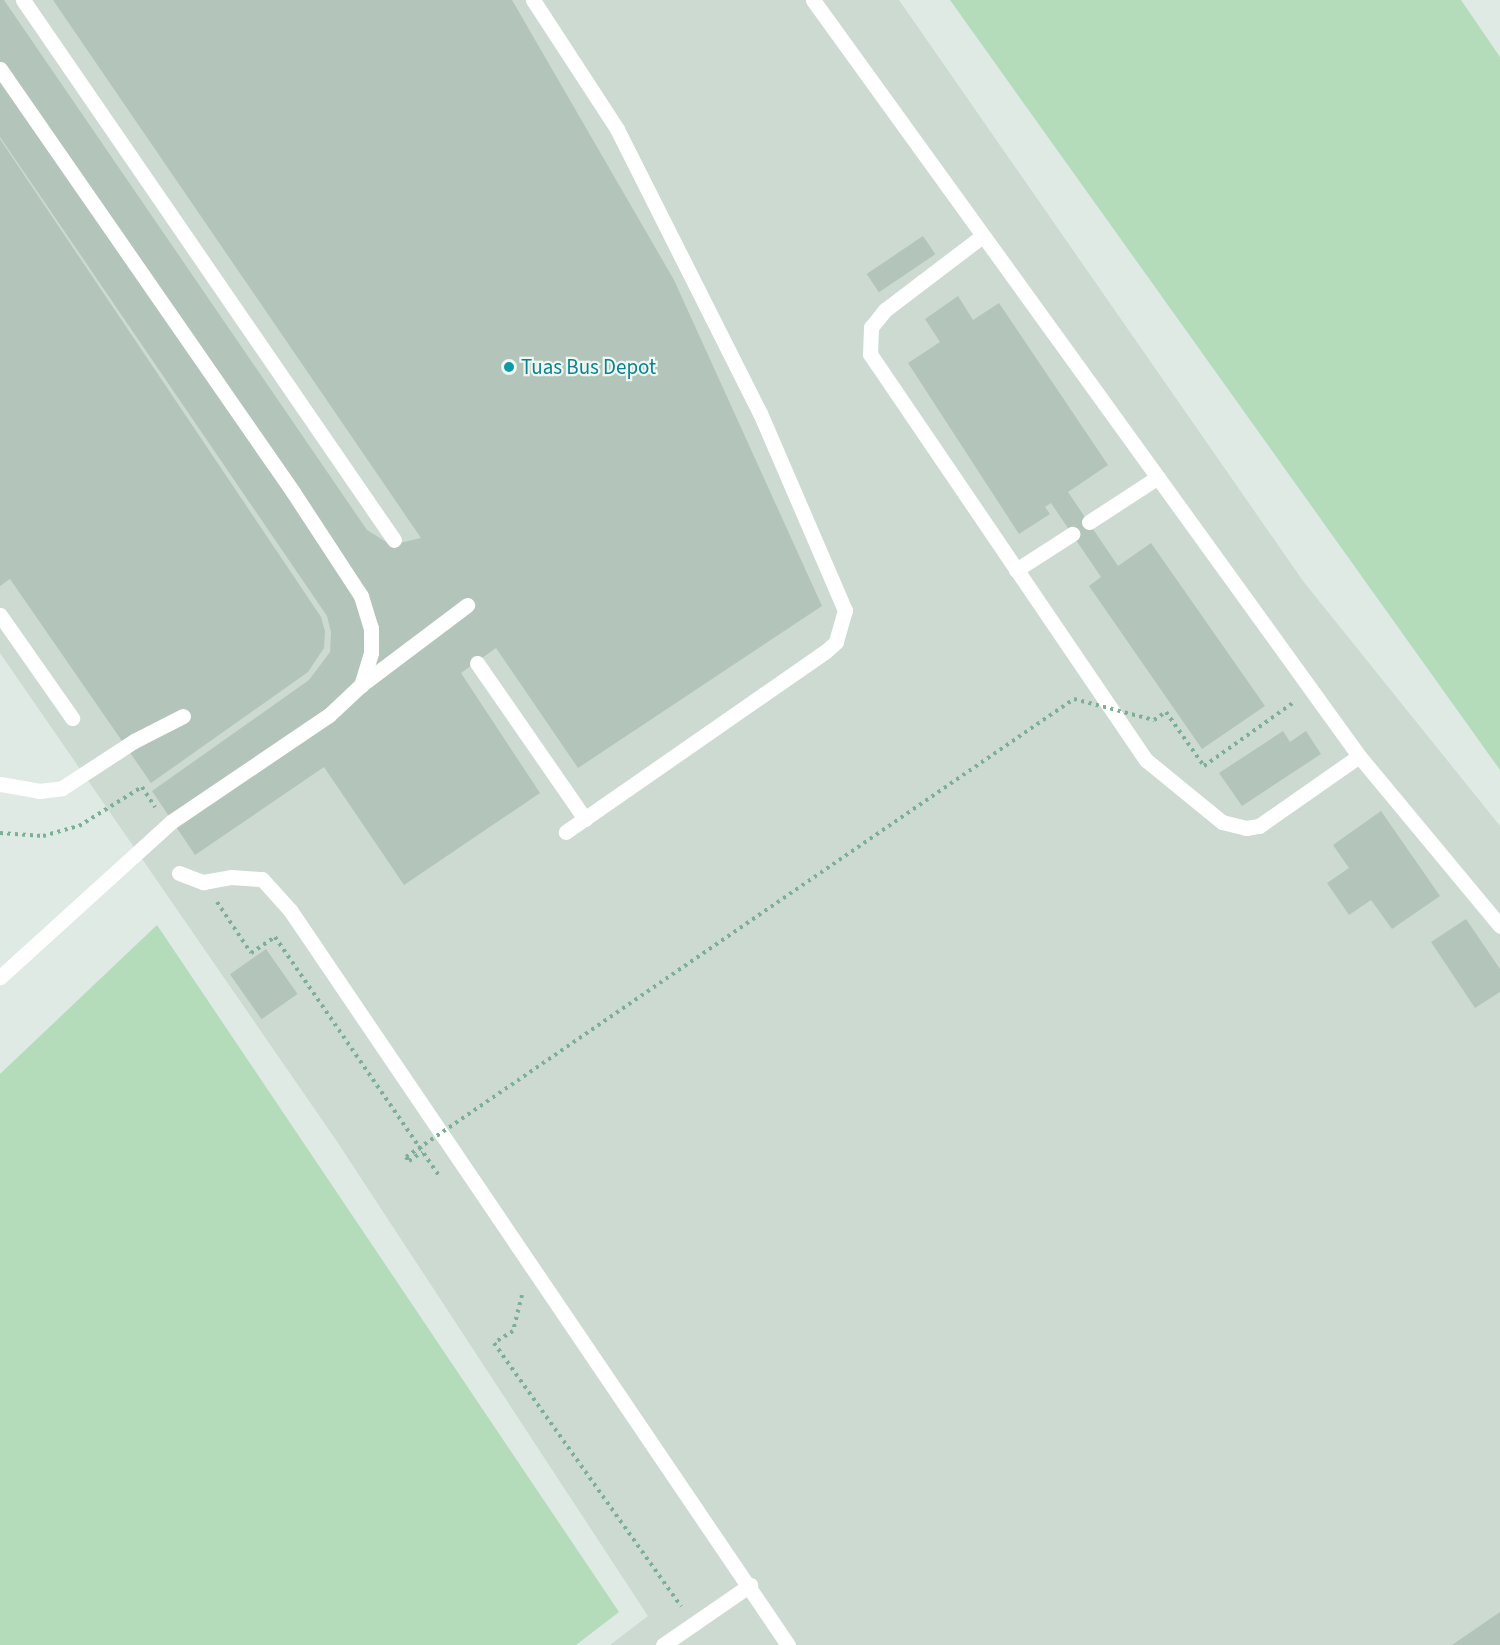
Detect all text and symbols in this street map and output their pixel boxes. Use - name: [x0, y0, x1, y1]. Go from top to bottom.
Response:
- place label: Tuas Bus Depot: [521, 354, 656, 380]
- marker: Tuas Bus Depot: [502, 360, 516, 374]

